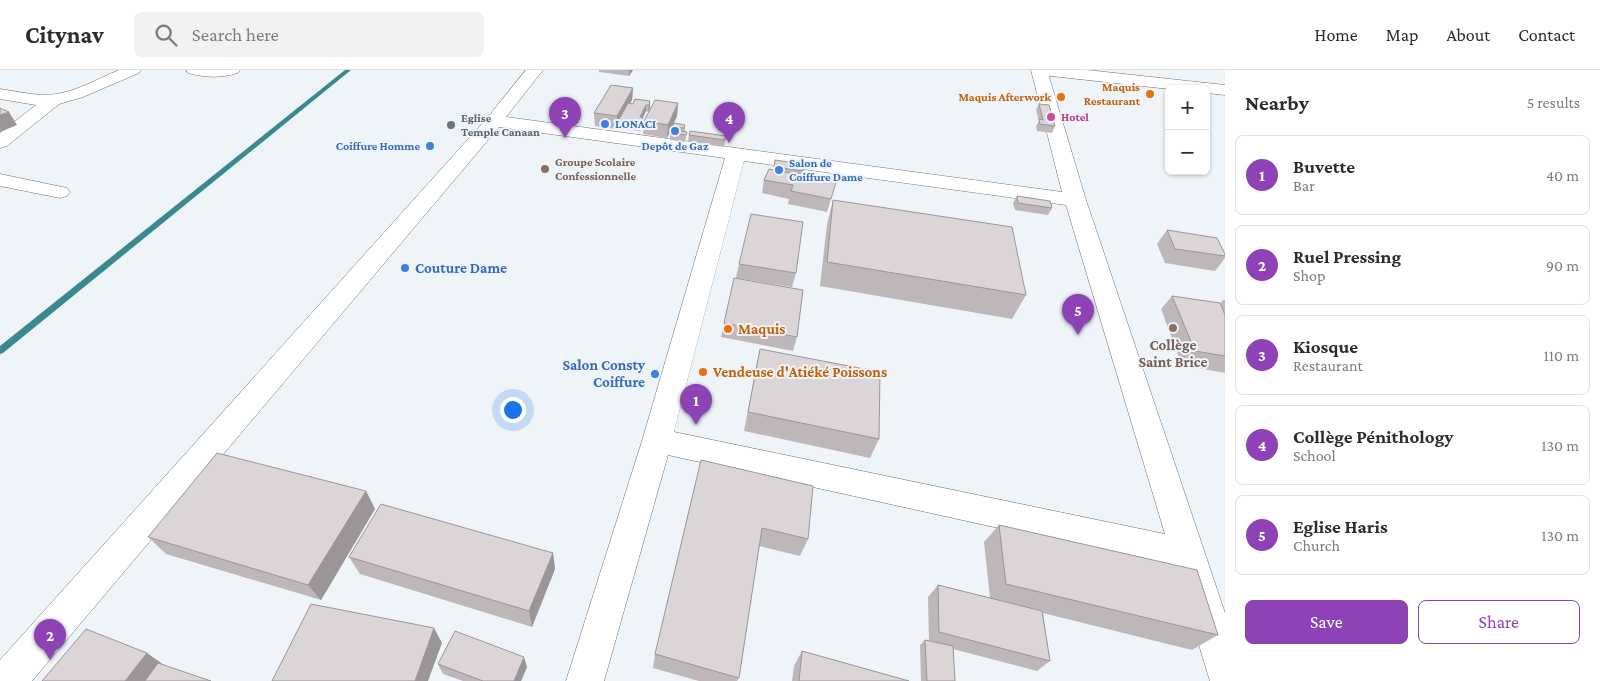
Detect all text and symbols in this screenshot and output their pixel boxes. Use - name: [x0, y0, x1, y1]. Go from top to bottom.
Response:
- search box: [134, 12, 484, 57]
- text: Citynav: [25, 21, 104, 48]
- icon: search: [152, 21, 180, 49]
- text: Search here: [192, 24, 279, 45]
- text: Home: [1315, 25, 1358, 45]
- text: Map: [1386, 25, 1418, 45]
- text: About: [1446, 25, 1490, 45]
- text: Contact: [1518, 25, 1575, 45]
- place label: Maquis Restaurant: [1084, 80, 1141, 108]
- map controls: [1165, 85, 1210, 175]
- button: +: [1165, 85, 1210, 130]
- marker: Maquis Restaurant: [1144, 88, 1156, 100]
- place label: Maquis Afterwork: [958, 90, 1051, 104]
- marker: Maquis Afterwork: [1055, 91, 1067, 103]
- text: Nearby: [1245, 91, 1309, 115]
- text: 5 results: [1527, 94, 1580, 111]
- pin: 3: [549, 97, 581, 138]
- pin: 4: [713, 102, 745, 143]
- place label: Hotel: [1061, 110, 1089, 124]
- place label: Eglise Temple Canaan: [461, 111, 540, 139]
- marker: Hotel: [1045, 111, 1057, 123]
- place label: LONACI: [615, 117, 656, 131]
- marker: LONACI: [599, 118, 611, 130]
- marker: Eglise Temple Canaan: [445, 119, 457, 131]
- marker: Depôt de Gaz: [669, 125, 681, 137]
- button: −: [1165, 130, 1210, 175]
- place label: Coiffure Homme: [336, 139, 420, 153]
- place label: Depôt de Gaz: [642, 139, 709, 153]
- marker: Coiffure Homme: [424, 140, 436, 152]
- place label: Groupe Scolaire Confessionnelle: [555, 155, 637, 183]
- place label: Salon de Coiffure Dame: [789, 156, 863, 184]
- text: Buvette: [1293, 156, 1355, 177]
- marker: Groupe Scolaire Confessionnelle: [539, 163, 551, 175]
- marker: Salon de Coiffure Dame: [773, 164, 785, 176]
- text: 1: [1259, 167, 1265, 184]
- text: 40 m: [1546, 167, 1579, 184]
- text: Bar: [1293, 177, 1315, 194]
- text: Ruel Pressing: [1293, 246, 1401, 267]
- text: 2: [1258, 257, 1266, 274]
- text: 90 m: [1546, 257, 1579, 274]
- place label: Couture Dame: [415, 260, 507, 276]
- marker: Couture Dame: [399, 262, 411, 274]
- text: Shop: [1293, 267, 1325, 284]
- pin: 5: [1062, 294, 1094, 335]
- place label: Maquis: [738, 321, 785, 337]
- marker: Collège Saint Brice: [1167, 322, 1179, 334]
- marker: Maquis: [722, 323, 734, 335]
- text: Kiosque: [1293, 336, 1358, 357]
- place label: Collège Saint Brice: [1139, 337, 1207, 370]
- text: 3: [1258, 347, 1266, 364]
- text: 110 m: [1543, 347, 1579, 364]
- place label: Salon Consty Coiffure: [562, 357, 646, 390]
- text: Restaurant: [1293, 357, 1363, 374]
- place label: Vendeuse d'Atiéké Poissons: [712, 364, 887, 380]
- marker: Vendeuse d'Atiéké Poissons: [697, 366, 709, 378]
- marker: Salon Consty Coiffure: [649, 368, 661, 380]
- pin: 1: [680, 384, 712, 425]
- your location: [500, 397, 526, 423]
- text: Collège Pénithology: [1293, 426, 1454, 447]
- text: 4: [1258, 437, 1266, 454]
- text: 130 m: [1541, 437, 1579, 454]
- text: School: [1293, 447, 1336, 464]
- text: Eglise Haris: [1293, 516, 1388, 537]
- text: 5: [1258, 527, 1266, 544]
- text: 130 m: [1541, 527, 1579, 544]
- text: Church: [1293, 537, 1340, 554]
- button: Save: [1245, 600, 1408, 644]
- button: Share: [1418, 600, 1580, 644]
- pin: 2: [34, 619, 66, 660]

